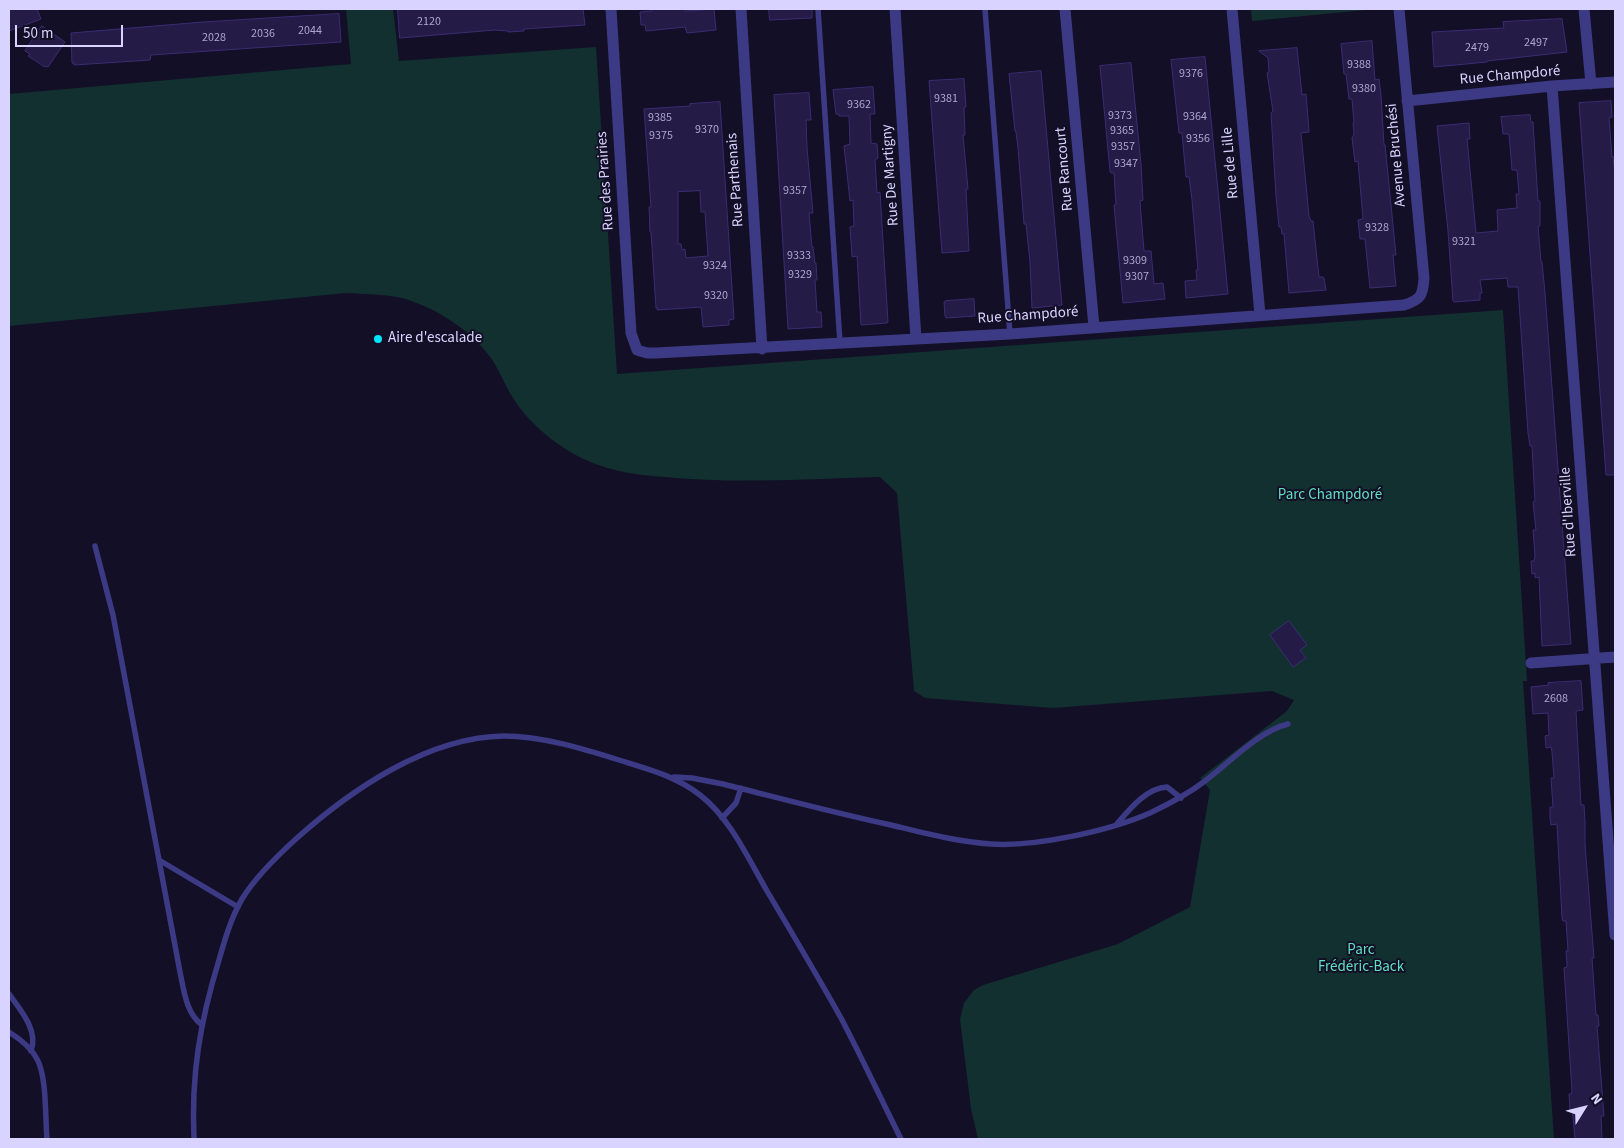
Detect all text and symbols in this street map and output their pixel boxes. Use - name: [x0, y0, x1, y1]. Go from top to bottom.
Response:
- scale bar: [18, 15, 125, 47]
- house number: 2120: [417, 15, 441, 29]
- text: 50 m: [23, 23, 53, 44]
- house number: 2044: [298, 24, 322, 38]
- house number: 2036: [251, 27, 275, 41]
- house number: 2028: [202, 31, 226, 45]
- house number: 2497: [1524, 36, 1548, 50]
- house number: 2479: [1465, 41, 1489, 55]
- house number: 9388: [1347, 58, 1371, 72]
- street label: Rue Champdoré: [1459, 63, 1561, 89]
- house number: 9376: [1179, 67, 1203, 81]
- house number: 9380: [1352, 82, 1376, 96]
- house number: 9381: [934, 92, 958, 106]
- house number: 9362: [847, 98, 871, 112]
- street label: Avenue Bruchési: [1384, 102, 1410, 208]
- house number: 9373: [1108, 109, 1132, 123]
- house number: 9364: [1183, 110, 1207, 124]
- house number: 9385: [648, 111, 672, 125]
- house number: 9370: [695, 123, 719, 137]
- street label: Rue De Martigny: [878, 123, 904, 227]
- house number: 9365: [1110, 124, 1134, 138]
- street label: Rue Rancourt: [1052, 126, 1078, 212]
- street label: Rue de Lille: [1219, 126, 1243, 200]
- house number: 9375: [649, 129, 673, 143]
- street label: Rue des Prairies: [594, 131, 618, 231]
- street label: Rue Parthenais: [724, 132, 748, 228]
- house number: 9356: [1186, 132, 1210, 146]
- house number: 9357: [1111, 140, 1135, 154]
- house number: 9347: [1114, 157, 1138, 171]
- house number: 9357: [783, 184, 807, 198]
- house number: 9328: [1365, 221, 1389, 235]
- house number: 9321: [1452, 235, 1476, 249]
- house number: 9333: [787, 249, 811, 263]
- house number: 9309: [1123, 254, 1147, 268]
- house number: 9324: [703, 259, 727, 273]
- house number: 9329: [788, 268, 812, 282]
- house number: 9307: [1125, 270, 1149, 284]
- house number: 9320: [704, 289, 728, 303]
- street label: Rue Champdoré: [977, 303, 1079, 329]
- place label: Aire d'escalade: [388, 330, 482, 348]
- marker: Aire d'escalade: [372, 333, 384, 345]
- street label: Rue d'Iberville: [1557, 466, 1581, 558]
- park label: Parc Champdoré: [1278, 487, 1382, 505]
- house number: 2608: [1544, 692, 1568, 706]
- park label: Parc Frédéric-Back: [1318, 942, 1404, 977]
- north arrow: [1559, 1083, 1609, 1133]
- text: N: [1585, 1090, 1607, 1109]

